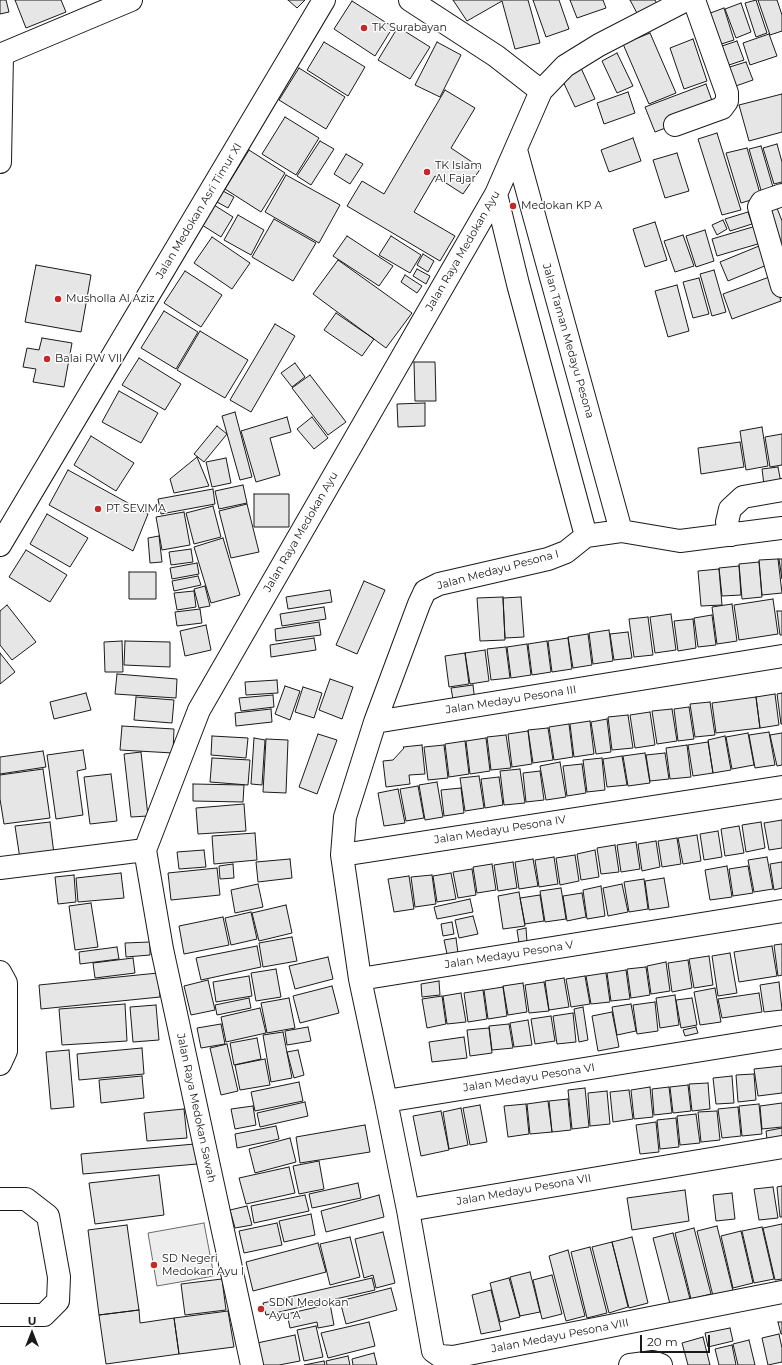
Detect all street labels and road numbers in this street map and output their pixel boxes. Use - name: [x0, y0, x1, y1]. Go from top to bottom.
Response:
- street label: Jalan Medokan Asri Timur XI: [153, 141, 245, 281]
- street label: Jalan Raya Medokan Ayu: [423, 188, 503, 314]
- street label: Jalan Taman Medayu Pesona: [540, 262, 596, 420]
- street label: Jalan Raya Medokan Ayu: [261, 469, 341, 595]
- street label: Jalan Medayu Pesona I: [436, 547, 560, 593]
- street label: Jalan Medayu Pesona III: [445, 683, 577, 717]
- street label: Jalan Medayu Pesona IV: [433, 813, 567, 847]
- street label: Jalan Medayu Pesona V: [444, 938, 574, 972]
- street label: Jalan Raya Medokan Sawah: [174, 1032, 218, 1184]
- street label: Jalan Medayu Pesona VI: [462, 1061, 596, 1095]
- street label: Jalan Medayu Pesona VII: [456, 1172, 592, 1208]
- street label: Jalan Medayu Pesona VIII: [490, 1316, 630, 1356]

